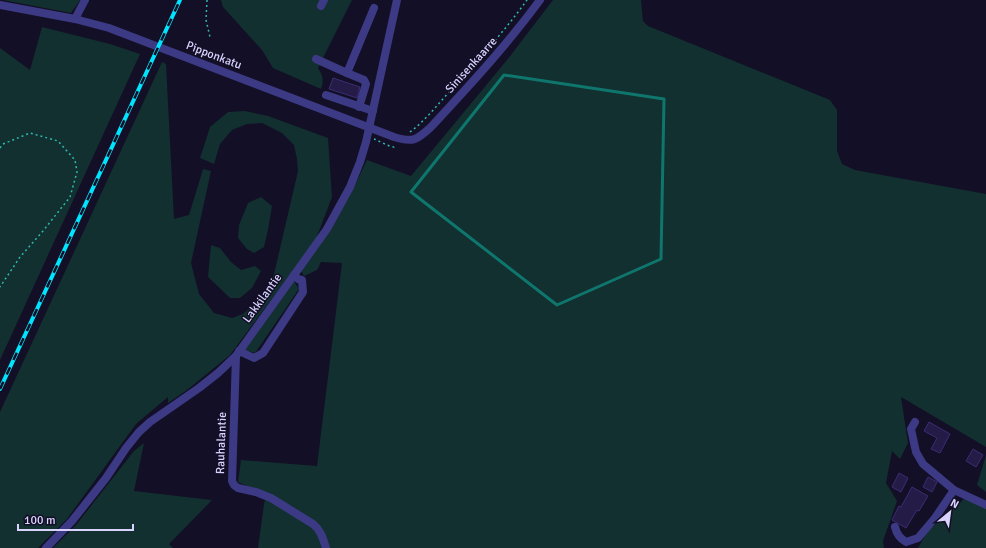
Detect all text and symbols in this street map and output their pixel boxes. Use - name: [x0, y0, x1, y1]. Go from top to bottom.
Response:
- street label: Sinisenkaarre: [442, 34, 500, 96]
- street label: Pipponkatu: [184, 38, 244, 73]
- street label: Lakkilantie: [240, 271, 285, 326]
- street label: Rauhalantie: [213, 412, 230, 474]
- north arrow: [930, 492, 970, 532]
- text: N: [948, 496, 961, 511]
- scale bar: [18, 506, 133, 532]
- text: 100 m: [24, 513, 56, 528]

